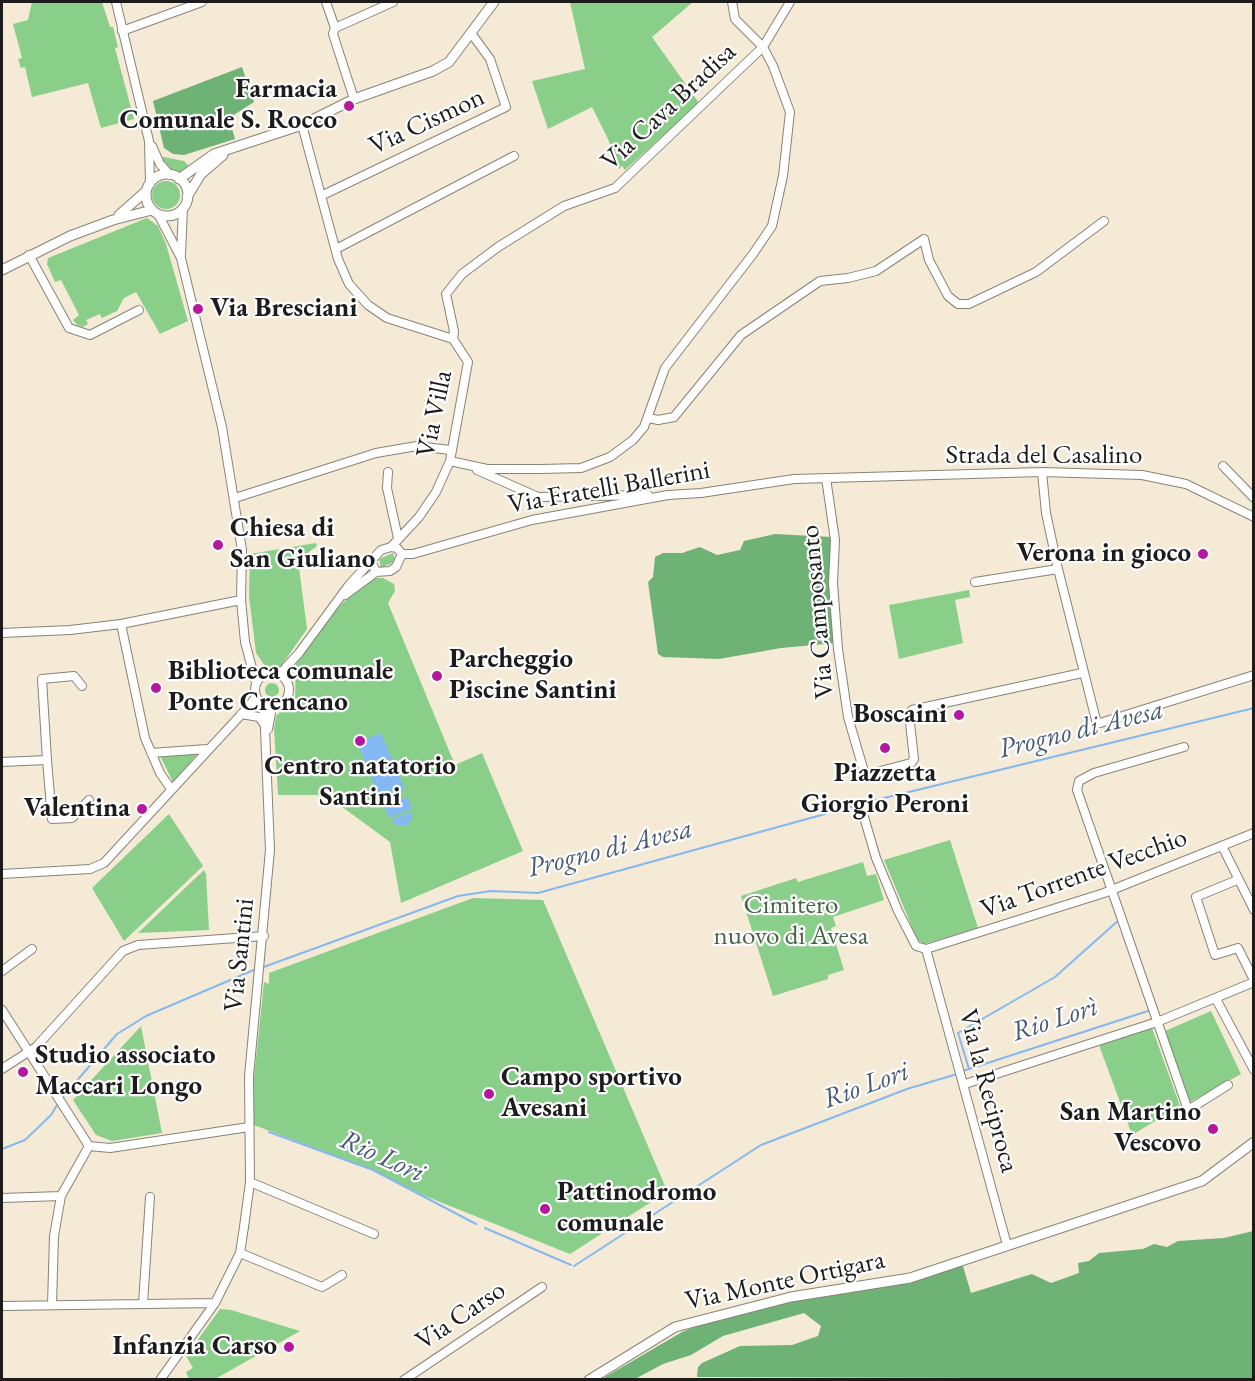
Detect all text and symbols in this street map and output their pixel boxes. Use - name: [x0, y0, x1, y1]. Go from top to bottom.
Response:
- street label: Via Cava Bradisa: [595, 36, 743, 178]
- place label: Farmacia Comunale S. Rocco: [120, 74, 337, 137]
- street label: Via Cismon: [364, 81, 490, 163]
- marker: Farmacia Comunale S. Rocco: [342, 99, 356, 113]
- place label: Via Bresciani: [210, 293, 357, 325]
- marker: Via Bresciani: [191, 302, 205, 316]
- street label: Via Villa: [410, 367, 460, 461]
- street label: Strada del Casalino: [946, 440, 1142, 472]
- street label: Via Fratelli Ballerini: [505, 454, 713, 522]
- place label: Chiesa di San Giuliano: [230, 513, 375, 576]
- street label: Via Camposanto: [794, 524, 842, 700]
- marker: Chiesa di San Giuliano: [211, 538, 225, 552]
- place label: Verona in gioco: [1017, 538, 1191, 570]
- marker: Verona in gioco: [1196, 547, 1210, 561]
- place label: Parcheggio Piscine Santini: [449, 644, 616, 707]
- place label: Biblioteca comunale Ponte Crencano: [168, 656, 393, 719]
- marker: Parcheggio Piscine Santini: [430, 669, 444, 683]
- marker: Biblioteca comunale Ponte Crencano: [149, 681, 163, 695]
- water label: Progno di Avesa: [995, 693, 1167, 767]
- place label: Boscaini: [853, 699, 947, 731]
- marker: Boscaini: [952, 708, 966, 722]
- marker: Centro natatorio Santini: [353, 734, 367, 748]
- marker: Piazzetta Giorgio Peroni: [878, 741, 892, 755]
- place label: Centro natatorio Santini: [264, 751, 456, 814]
- place label: Piazzetta Giorgio Peroni: [801, 758, 969, 821]
- place label: Valentina: [23, 793, 130, 825]
- marker: Valentina: [135, 802, 149, 816]
- water label: Progno di Avesa: [524, 812, 696, 886]
- street label: Via Torrente Vecchio: [976, 822, 1192, 926]
- park label: Cimitero nuovo di Avesa: [713, 890, 869, 953]
- street label: Via Santini: [218, 897, 262, 1013]
- water label: Rio Lorì: [1008, 990, 1102, 1050]
- street label: Via la Reciproca: [951, 1006, 1025, 1176]
- place label: Studio associato Maccari Longo: [35, 1040, 216, 1103]
- water label: Rio Lori: [818, 1055, 914, 1117]
- place label: Campo sportivo Avesani: [501, 1062, 682, 1125]
- marker: Studio associato Maccari Longo: [16, 1065, 30, 1079]
- marker: Campo sportivo Avesani: [482, 1087, 496, 1101]
- place label: San Martino Vescovo: [1060, 1097, 1201, 1160]
- marker: San Martino Vescovo: [1206, 1122, 1220, 1136]
- water label: Rio Lori: [335, 1124, 429, 1190]
- place label: Pattinodromo comunale: [557, 1177, 716, 1240]
- marker: Pattinodromo comunale: [538, 1202, 552, 1216]
- street label: Via Monte Ortigara: [682, 1244, 888, 1318]
- street label: Via Carso: [410, 1274, 512, 1358]
- place label: Infanzia Carso: [112, 1331, 277, 1363]
- marker: Infanzia Carso: [282, 1340, 296, 1354]

